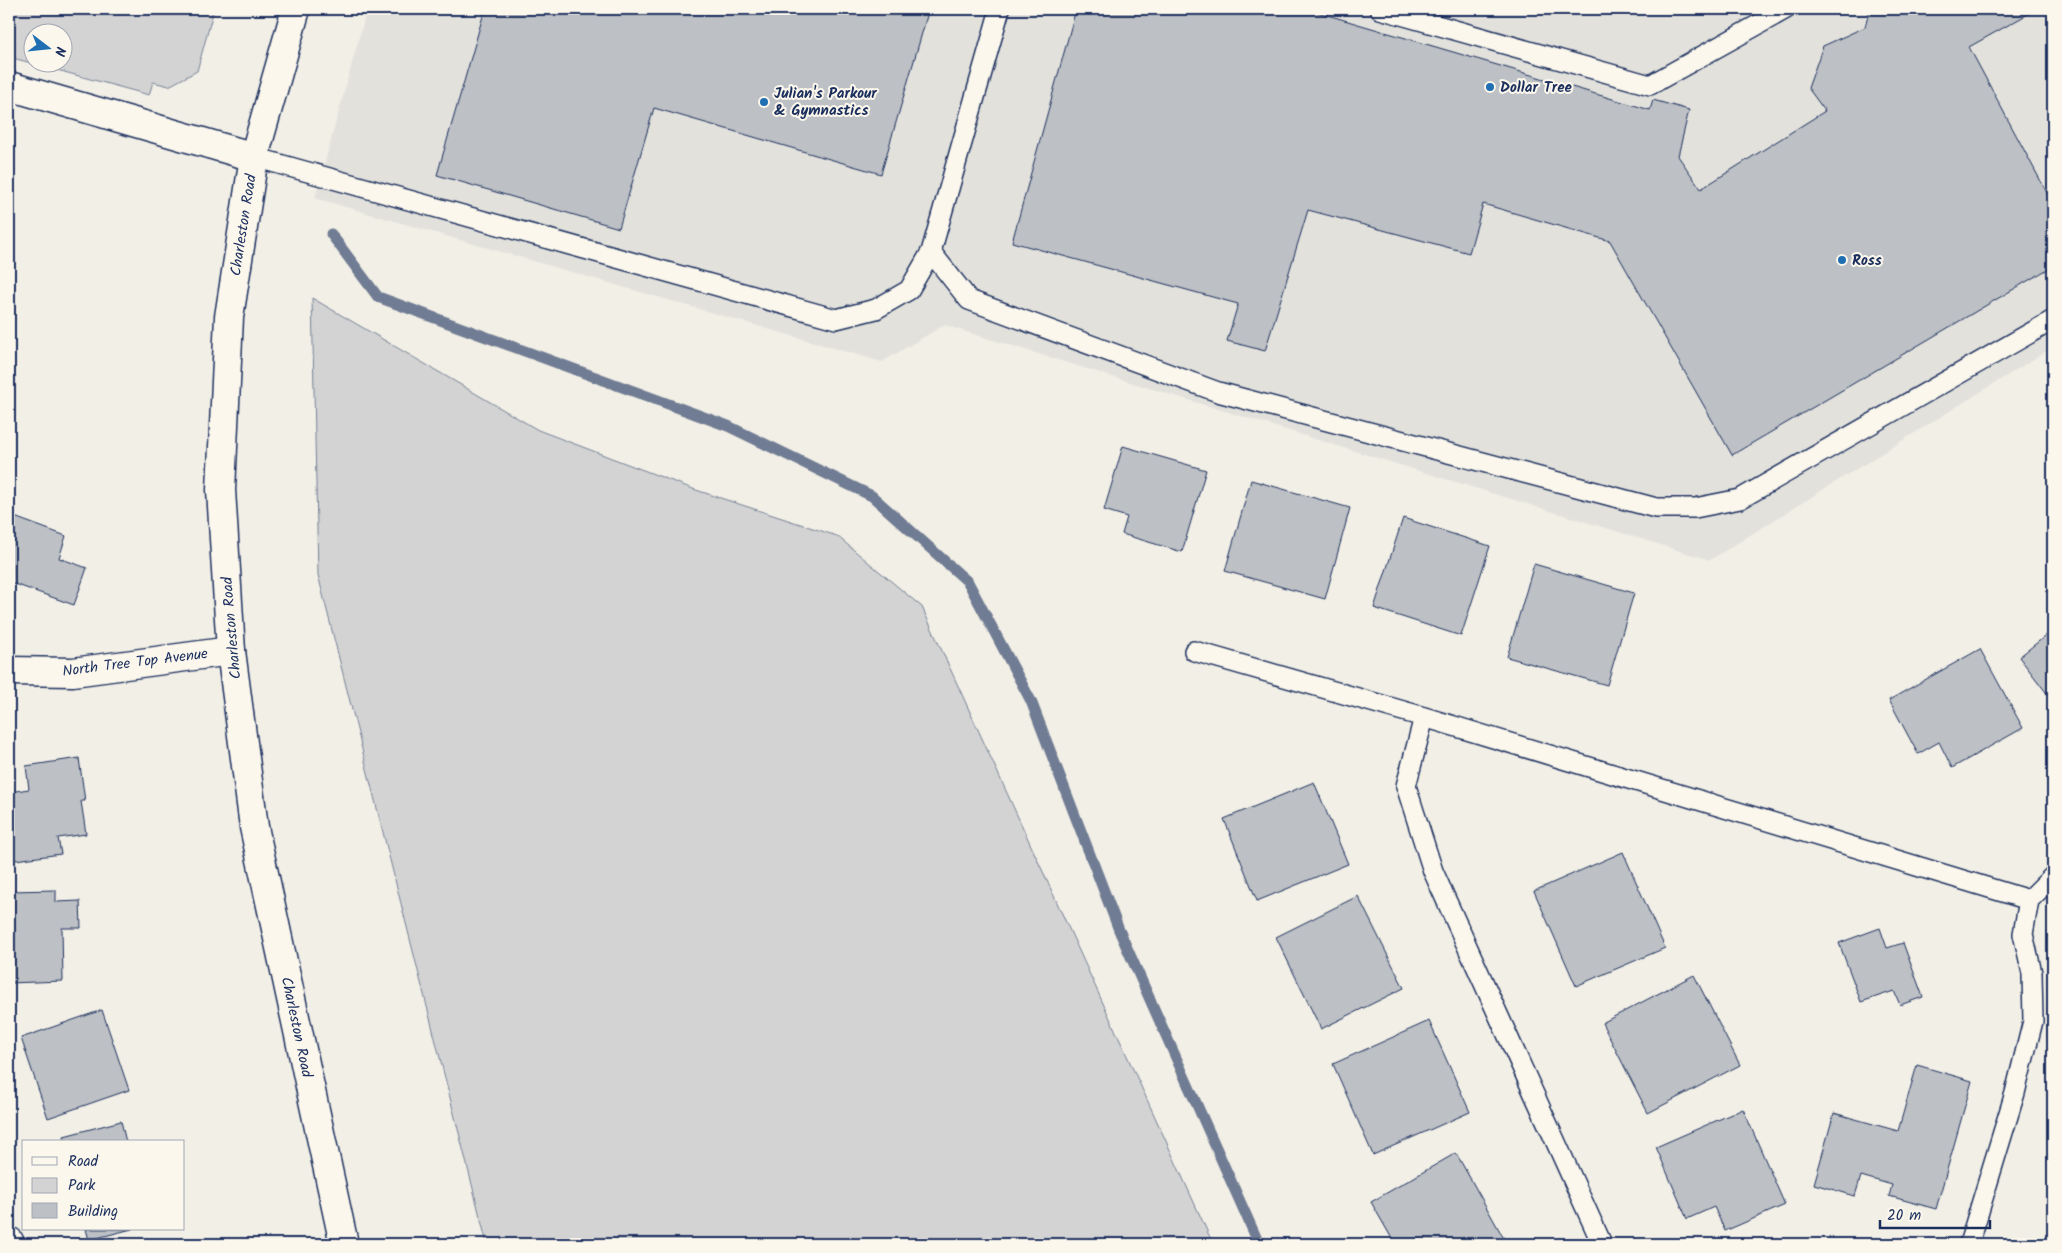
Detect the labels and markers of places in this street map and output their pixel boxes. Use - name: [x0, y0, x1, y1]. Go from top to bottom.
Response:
- place label: Dollar Tree: [1500, 76, 1573, 100]
- marker: Dollar Tree: [1484, 81, 1496, 93]
- place label: Julian's Parkour & Gymnastics: [774, 82, 877, 123]
- marker: Julian's Parkour & Gymnastics: [758, 96, 770, 108]
- place label: Ross: [1852, 249, 1882, 273]
- marker: Ross: [1836, 254, 1848, 266]

